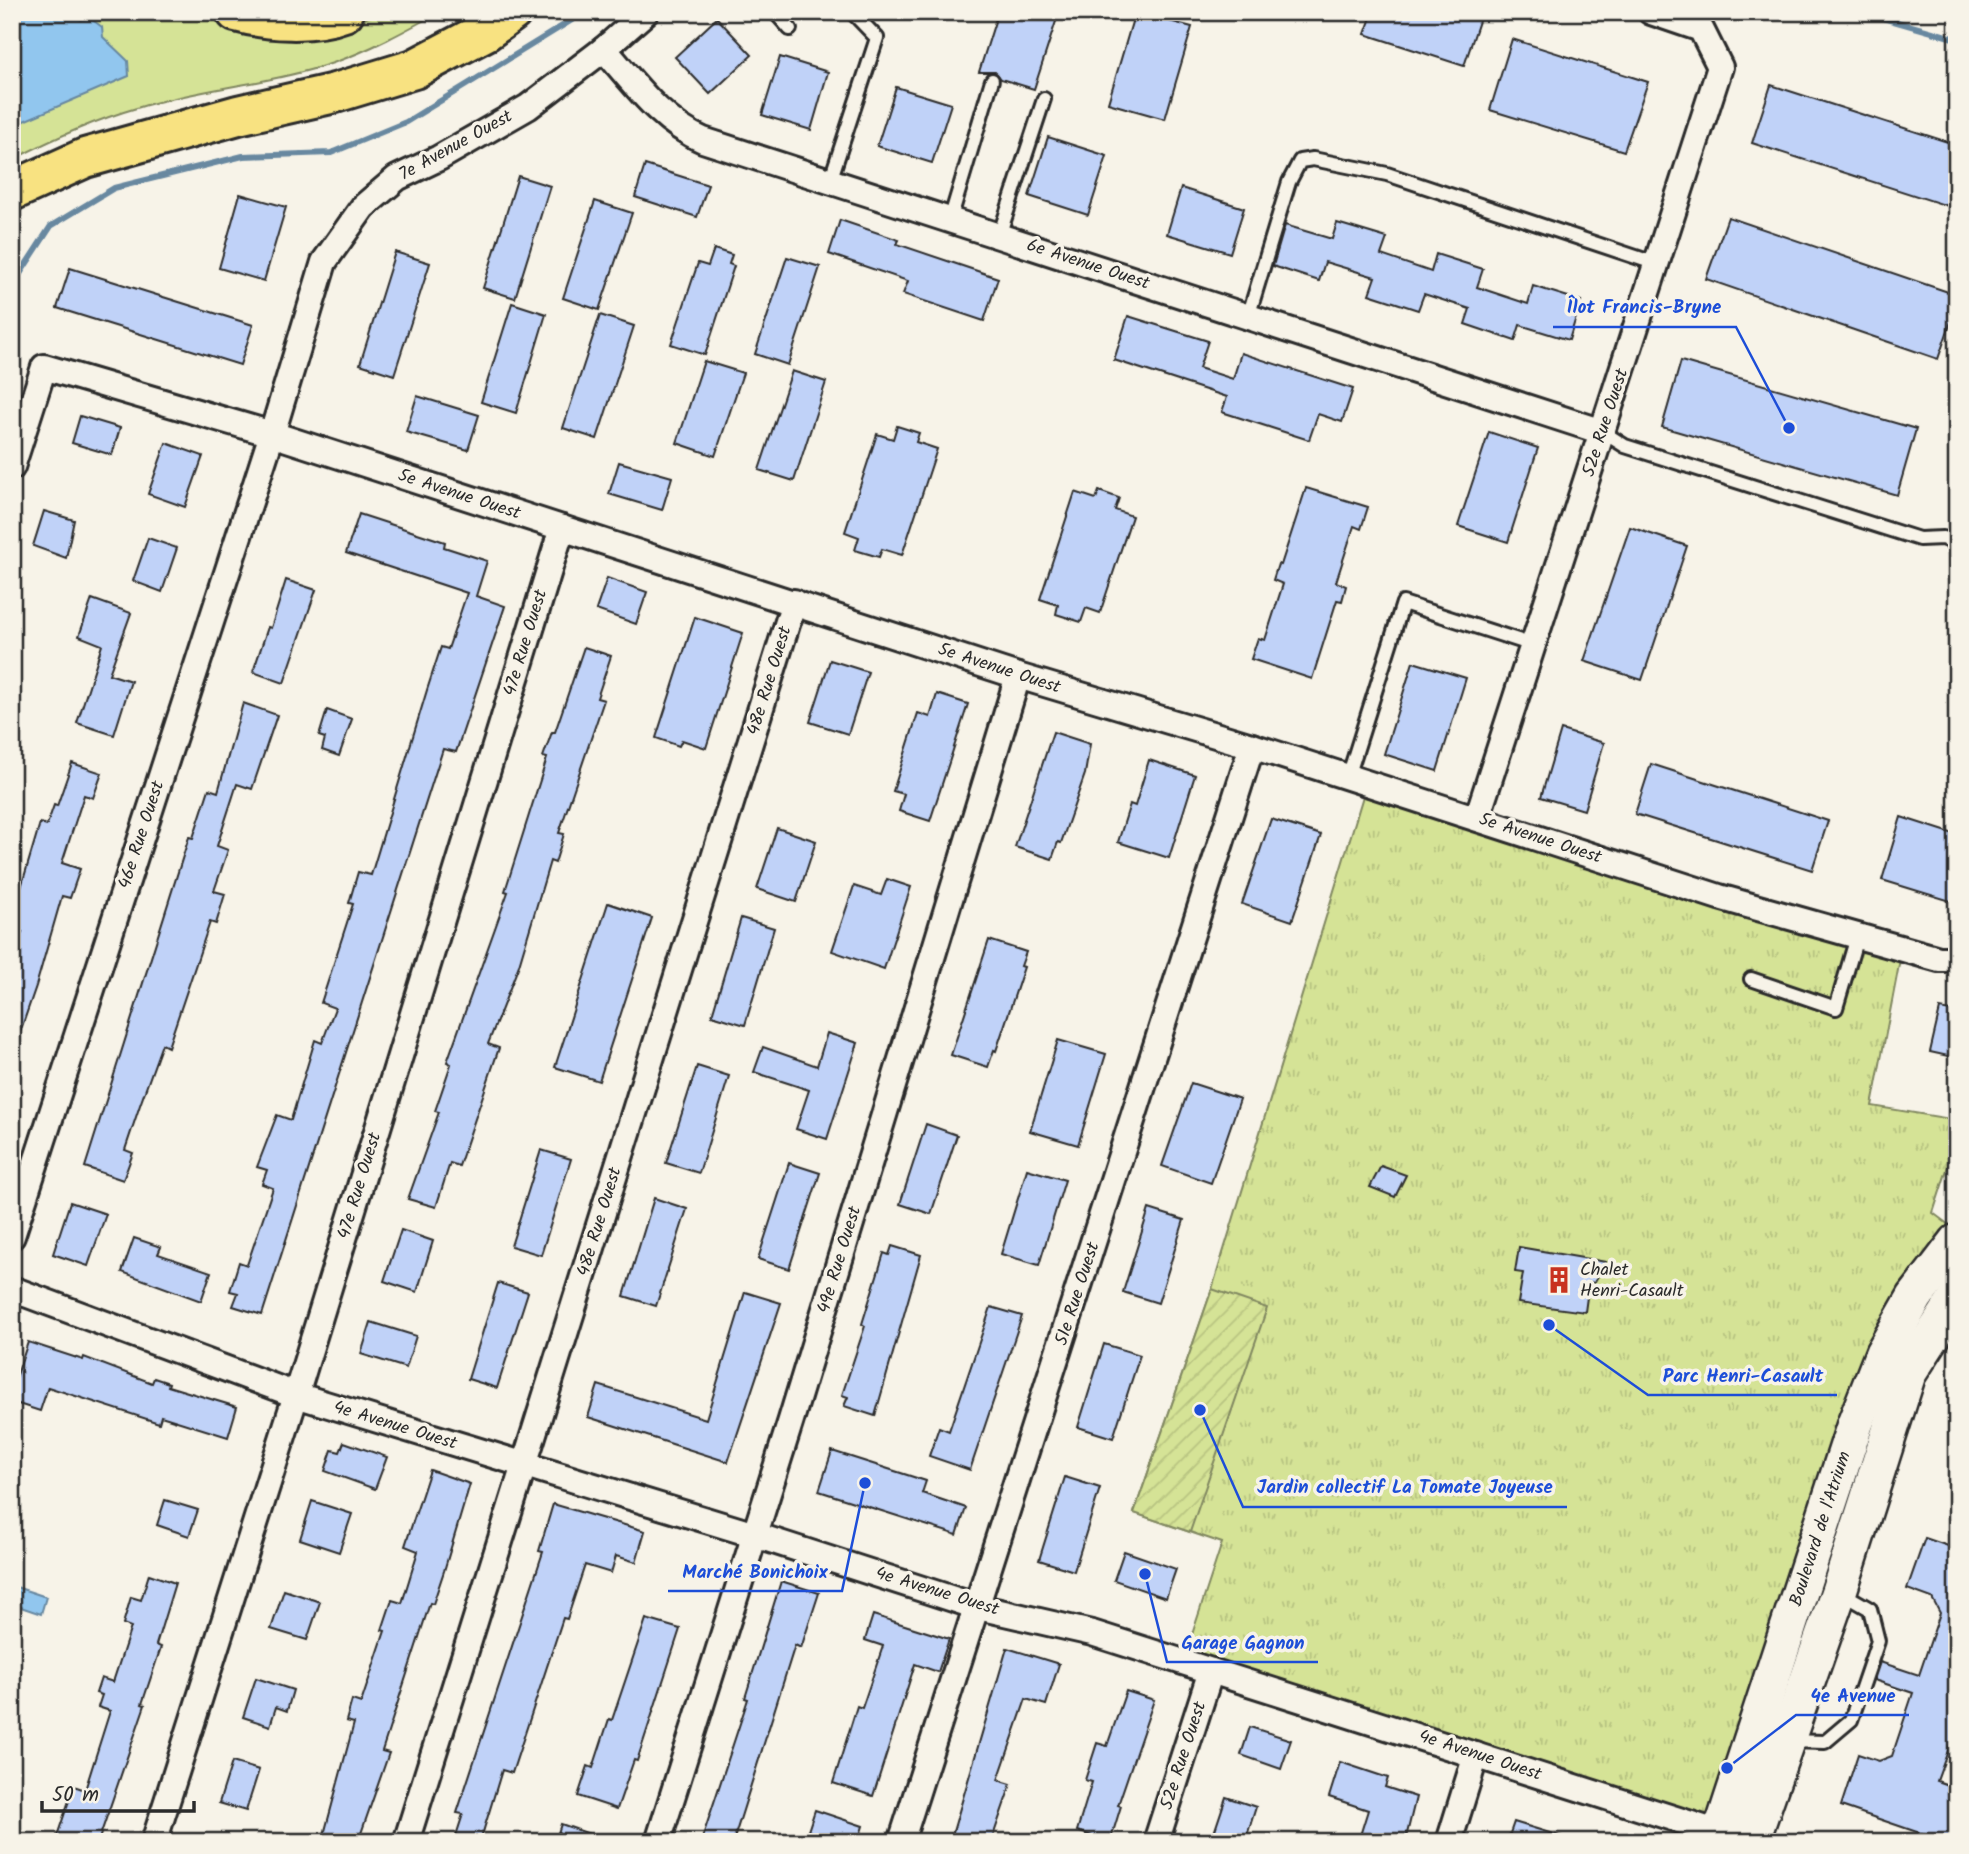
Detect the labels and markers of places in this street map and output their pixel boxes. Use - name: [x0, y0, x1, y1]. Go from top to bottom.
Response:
- callout: Îlot Francis-Bryne: [1553, 287, 1736, 327]
- place label: Chalet Henri-Casault: [1580, 1256, 1685, 1306]
- building icon: Chalet Henri-Casault: [1544, 1265, 1574, 1295]
- callout: Parc Henri-Casault: [1648, 1355, 1837, 1395]
- callout: Jardin collectif La Tomate Joyeuse: [1243, 1467, 1567, 1507]
- callout: Marché Bonichoix: [668, 1551, 842, 1591]
- callout: Garage Gagnon: [1167, 1622, 1318, 1662]
- callout: 4e Avenue: [1796, 1675, 1909, 1715]

